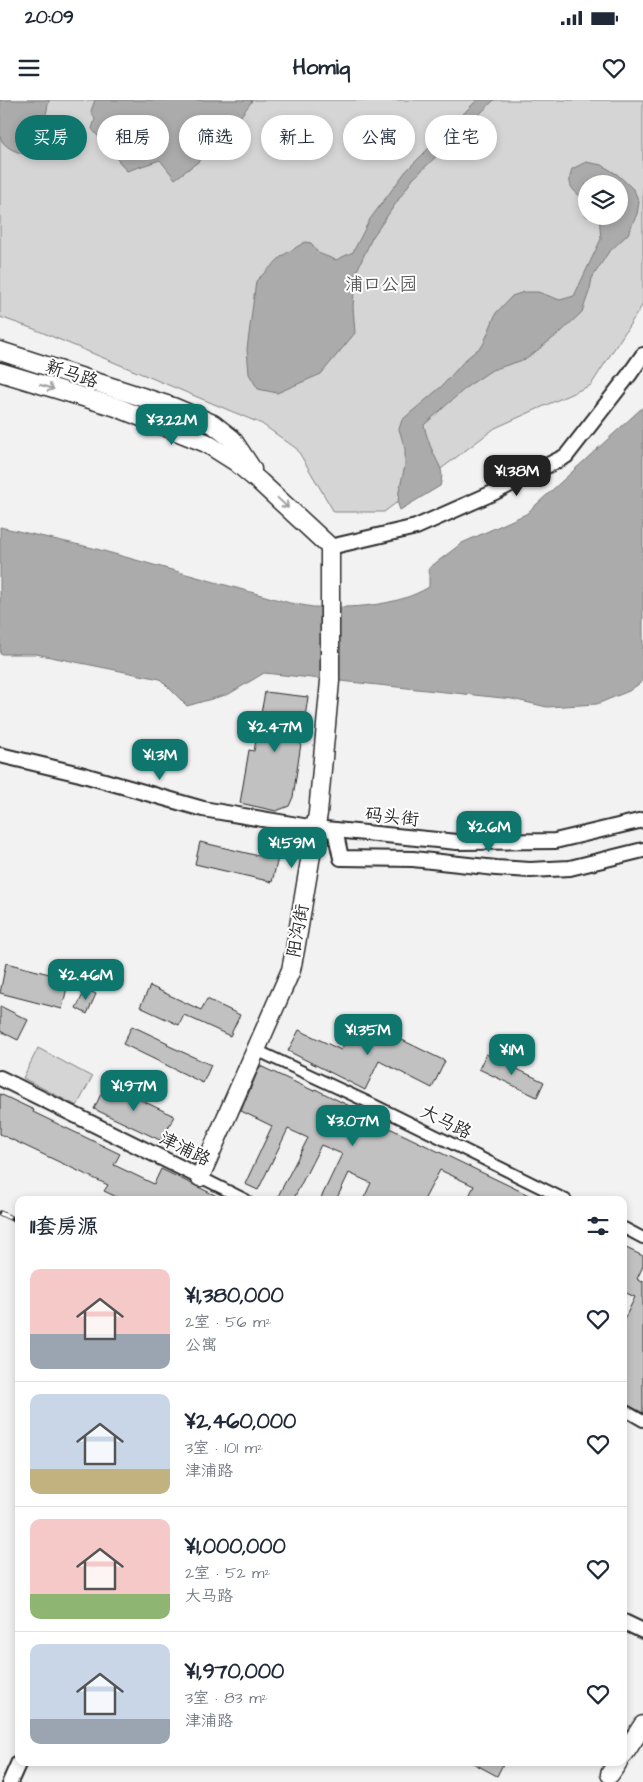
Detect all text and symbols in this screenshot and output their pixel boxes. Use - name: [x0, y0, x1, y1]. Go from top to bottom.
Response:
- text: 20:09: [25, 4, 74, 31]
- text: Homiq: [293, 52, 350, 83]
- icon: menu: [15, 54, 43, 82]
- icon: heart: [600, 54, 628, 82]
- chip: 买房: [15, 115, 87, 160]
- chip: 租房: [97, 115, 169, 160]
- chip: 筛选: [179, 115, 251, 160]
- chip: 新上: [261, 115, 333, 160]
- chip: 公寓: [343, 115, 415, 160]
- chip: 住宅: [425, 115, 497, 160]
- map controls: [578, 175, 628, 225]
- button: layers: [578, 175, 628, 225]
- park label: 浦口公园: [345, 272, 417, 297]
- street label: 新马路: [42, 354, 102, 394]
- one-way arrow: [38, 382, 54, 392]
- pin: ¥3.22M: [131, 404, 213, 446]
- text: ¥3.22M: [147, 409, 197, 431]
- pin: ¥1.38M: [476, 454, 558, 497]
- text: ¥1.38M: [495, 460, 539, 482]
- one-way arrow: [277, 497, 290, 509]
- pin: ¥2.47M: [234, 710, 316, 753]
- text: ¥2.47M: [248, 716, 302, 738]
- pin: ¥1.3M: [125, 738, 195, 781]
- text: ¥1.3M: [143, 744, 177, 766]
- street label: 码头街: [364, 802, 420, 832]
- pin: ¥2.6M: [454, 810, 524, 853]
- text: ¥2.6M: [467, 816, 511, 838]
- pin: ¥1.59M: [251, 826, 333, 869]
- text: ¥1.59M: [269, 832, 315, 854]
- street label: 阳沟街: [281, 902, 315, 960]
- pin: ¥2.46M: [45, 958, 127, 1001]
- text: ¥2.46M: [59, 964, 113, 986]
- pin: ¥1.35M: [327, 1014, 409, 1056]
- text: ¥1.35M: [345, 1019, 391, 1041]
- pin: ¥1M: [488, 1034, 536, 1076]
- text: ¥1M: [500, 1039, 524, 1061]
- pin: ¥1.97M: [93, 1070, 175, 1112]
- text: ¥1.97M: [111, 1075, 157, 1097]
- street label: 大马路: [416, 1099, 476, 1145]
- pin: ¥3.07M: [312, 1104, 394, 1147]
- text: ¥3.07M: [327, 1110, 379, 1132]
- street label: 津浦路: [155, 1126, 215, 1172]
- text: 11套房源: [30, 1212, 98, 1241]
- icon: filters: [584, 1212, 612, 1240]
- text: ¥1,380,000: [185, 1281, 284, 1310]
- icon: home: [70, 1289, 130, 1349]
- icon: heart: [584, 1305, 612, 1333]
- text: 2室 · 56 m²: [185, 1311, 271, 1333]
- text: 公寓: [185, 1334, 217, 1356]
- text: ¥2,460,000: [185, 1407, 296, 1436]
- icon: home: [70, 1414, 130, 1474]
- icon: heart: [584, 1430, 612, 1458]
- text: 3室 · 101 m²: [185, 1437, 263, 1459]
- text: 津浦路: [185, 1460, 233, 1482]
- text: ¥1,000,000: [185, 1532, 286, 1561]
- icon: home: [70, 1539, 130, 1599]
- icon: heart: [584, 1555, 612, 1583]
- text: 2室 · 52 m²: [185, 1562, 271, 1584]
- text: 大马路: [185, 1585, 233, 1607]
- text: ¥1,970,000: [185, 1657, 284, 1686]
- icon: home: [70, 1664, 130, 1724]
- icon: heart: [584, 1680, 612, 1708]
- text: 3室 · 83 m²: [185, 1687, 268, 1709]
- text: 津浦路: [185, 1710, 233, 1732]

